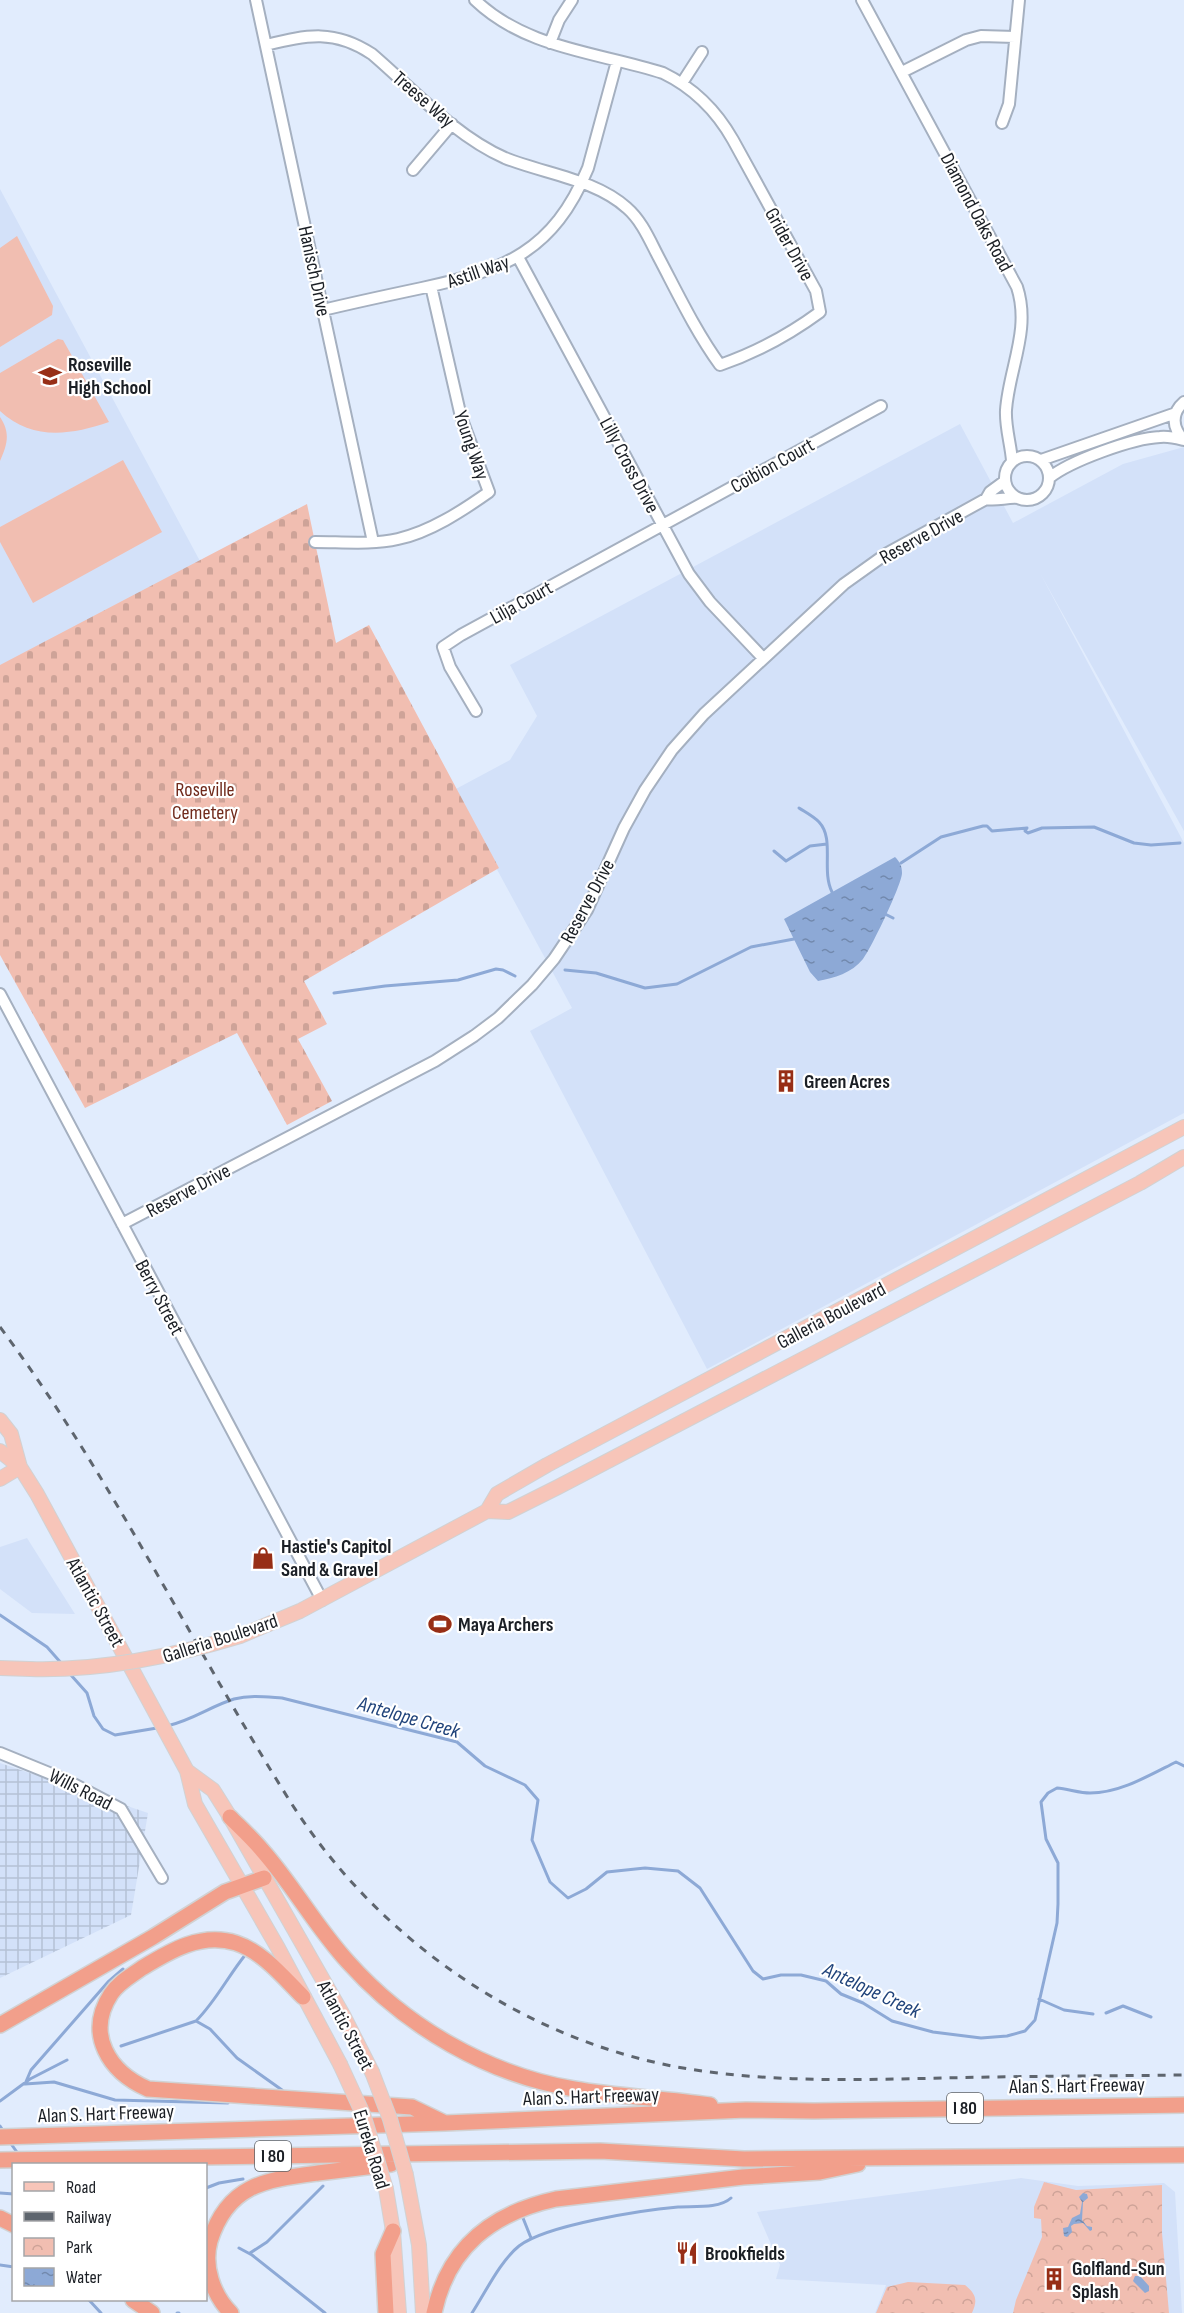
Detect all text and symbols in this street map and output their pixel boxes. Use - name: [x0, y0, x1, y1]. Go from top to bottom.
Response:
- street label: Treese Way: [387, 66, 459, 133]
- street label: Diamond Oaks Road: [935, 149, 1017, 276]
- street label: Grider Drive: [759, 204, 819, 285]
- street label: Hanisch Drive: [293, 224, 335, 319]
- street label: Astill Way: [443, 250, 513, 294]
- place label: Roseville High School: [68, 353, 151, 400]
- school or university icon: Roseville High School: [37, 363, 63, 389]
- street label: Young Way: [448, 408, 494, 483]
- street label: Lilly Cross Drive: [594, 413, 664, 517]
- street label: Coibion Court: [726, 433, 818, 499]
- street label: Reserve Drive: [875, 504, 967, 570]
- street label: Lilja Court: [486, 576, 557, 630]
- park label: Roseville Cemetery: [172, 778, 238, 825]
- street label: Reserve Drive: [556, 855, 620, 948]
- building icon: Green Acres: [773, 1068, 799, 1094]
- place label: Green Acres: [804, 1070, 890, 1094]
- street label: Reserve Drive: [142, 1159, 235, 1223]
- street label: Berry Street: [129, 1256, 189, 1339]
- street label: Galleria Boulevard: [773, 1277, 890, 1355]
- place label: Hastie's Capitol Sand & Gravel: [281, 1535, 391, 1582]
- shop icon: Hastie's Capitol Sand & Gravel: [250, 1545, 276, 1571]
- street label: Atlantic Street: [60, 1553, 129, 1651]
- street label: Galleria Boulevard: [160, 1609, 281, 1669]
- sports icon: Maya Archers: [427, 1611, 453, 1637]
- place label: Maya Archers: [458, 1613, 554, 1637]
- water label: Antelope Creek: [354, 1691, 464, 1744]
- street label: Wills Road: [45, 1764, 116, 1816]
- water label: Antelope Creek: [818, 1957, 925, 2024]
- street label: Atlantic Street: [311, 1976, 379, 2074]
- street label: Alan S. Hart Freeway: [1008, 2073, 1145, 2099]
- street label: Alan S. Hart Freeway: [522, 2083, 660, 2111]
- road number: I 80: [947, 2093, 983, 2123]
- street label: Alan S. Hart Freeway: [37, 2100, 175, 2128]
- street label: Eureka Road: [348, 2107, 394, 2192]
- road number: I 80: [255, 2141, 291, 2171]
- legend: [12, 2163, 207, 2301]
- text: Road: [66, 2177, 96, 2198]
- text: Railway: [66, 2207, 111, 2228]
- text: Park: [66, 2237, 92, 2258]
- restaurant icon: Brookfields: [674, 2240, 700, 2266]
- place label: Brookfields: [705, 2242, 785, 2266]
- place label: Golfland-Sun Splash: [1072, 2257, 1165, 2304]
- building icon: Golfland-Sun Splash: [1041, 2266, 1067, 2292]
- text: Water: [66, 2267, 102, 2288]

